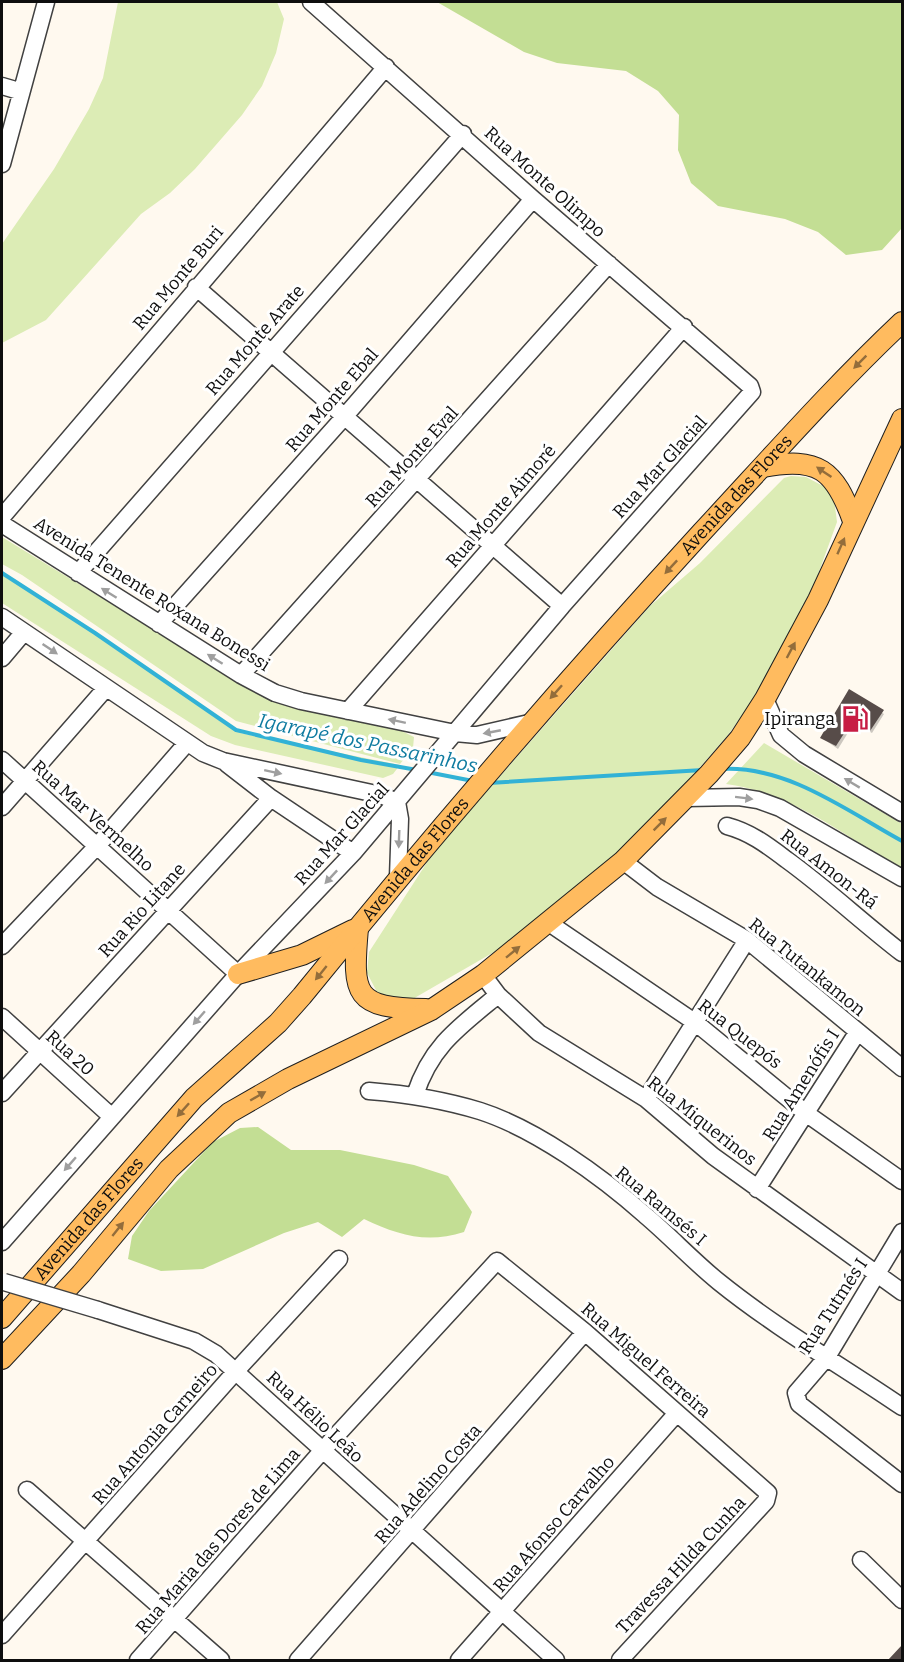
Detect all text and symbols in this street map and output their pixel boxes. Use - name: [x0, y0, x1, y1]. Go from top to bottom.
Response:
- street label: Rua Monte Olimpo: [480, 122, 610, 242]
- street label: Rua Monte Buri: [128, 222, 228, 334]
- street label: Rua Monte Arate: [201, 280, 309, 400]
- street label: Rua Monte Ebal: [281, 344, 383, 456]
- one-way arrow: [854, 355, 868, 369]
- street label: Rua Monte Eval: [361, 402, 463, 512]
- street label: Rua Mar Glacial: [608, 411, 712, 523]
- street label: Avenida das Flores: [675, 430, 797, 560]
- street label: Rua Monte Aimoré: [442, 440, 560, 572]
- one-way arrow: [815, 467, 832, 478]
- street label: Avenida Tenente Roxana Bonessi: [30, 512, 274, 676]
- one-way arrow: [837, 538, 846, 555]
- one-way arrow: [664, 560, 678, 574]
- one-way arrow: [101, 587, 117, 598]
- one-way arrow: [786, 641, 796, 658]
- one-way arrow: [42, 644, 58, 655]
- one-way arrow: [207, 653, 223, 664]
- one-way arrow: [550, 684, 563, 699]
- fuel station icon: Ipiranga: [840, 704, 870, 734]
- water label: Igarapé dos Passarinhos: [256, 708, 480, 778]
- place label: Ipiranga: [764, 708, 835, 730]
- one-way arrow: [388, 716, 407, 726]
- one-way arrow: [483, 728, 502, 737]
- street label: Rua Mar Vermelho: [28, 756, 158, 876]
- one-way arrow: [264, 768, 283, 777]
- one-way arrow: [844, 777, 860, 788]
- street label: Rua Mar Glacial: [290, 778, 394, 890]
- street label: Avenida das Flores: [357, 793, 474, 926]
- one-way arrow: [735, 793, 754, 803]
- one-way arrow: [652, 818, 666, 832]
- street label: Rua Amon-Rá: [776, 824, 882, 914]
- one-way arrow: [394, 830, 404, 849]
- street label: Rua Rio Litane: [94, 858, 190, 962]
- one-way arrow: [324, 870, 338, 884]
- street label: Rua Tutankamon: [744, 913, 870, 1021]
- one-way arrow: [505, 945, 521, 958]
- one-way arrow: [315, 966, 328, 981]
- street label: Rua Quepós: [694, 994, 786, 1074]
- one-way arrow: [193, 1010, 206, 1025]
- street label: Rua Amenófis I: [758, 1025, 844, 1145]
- street label: Rua 20: [41, 1026, 99, 1080]
- street label: Rua Miquerinos: [643, 1072, 761, 1170]
- one-way arrow: [250, 1091, 267, 1101]
- one-way arrow: [176, 1103, 190, 1118]
- street label: Avenida das Flores: [29, 1153, 148, 1284]
- one-way arrow: [64, 1156, 77, 1171]
- street label: Rua Ramsés I: [611, 1162, 711, 1250]
- one-way arrow: [111, 1221, 124, 1237]
- street label: Rua Tutmés I: [794, 1254, 872, 1358]
- street label: Rua Miguel Ferreira: [577, 1298, 715, 1422]
- street label: Rua Antonia Carneiro: [88, 1359, 222, 1509]
- street label: Rua Hélio Leão: [262, 1367, 368, 1467]
- street label: Rua Adelino Costa: [370, 1420, 486, 1548]
- street label: Rua Maria das Dores de Lima: [131, 1443, 305, 1639]
- street label: Rua Afonso Carvalho: [489, 1451, 619, 1597]
- street label: Travessa Hilda Cunha: [612, 1492, 751, 1638]

